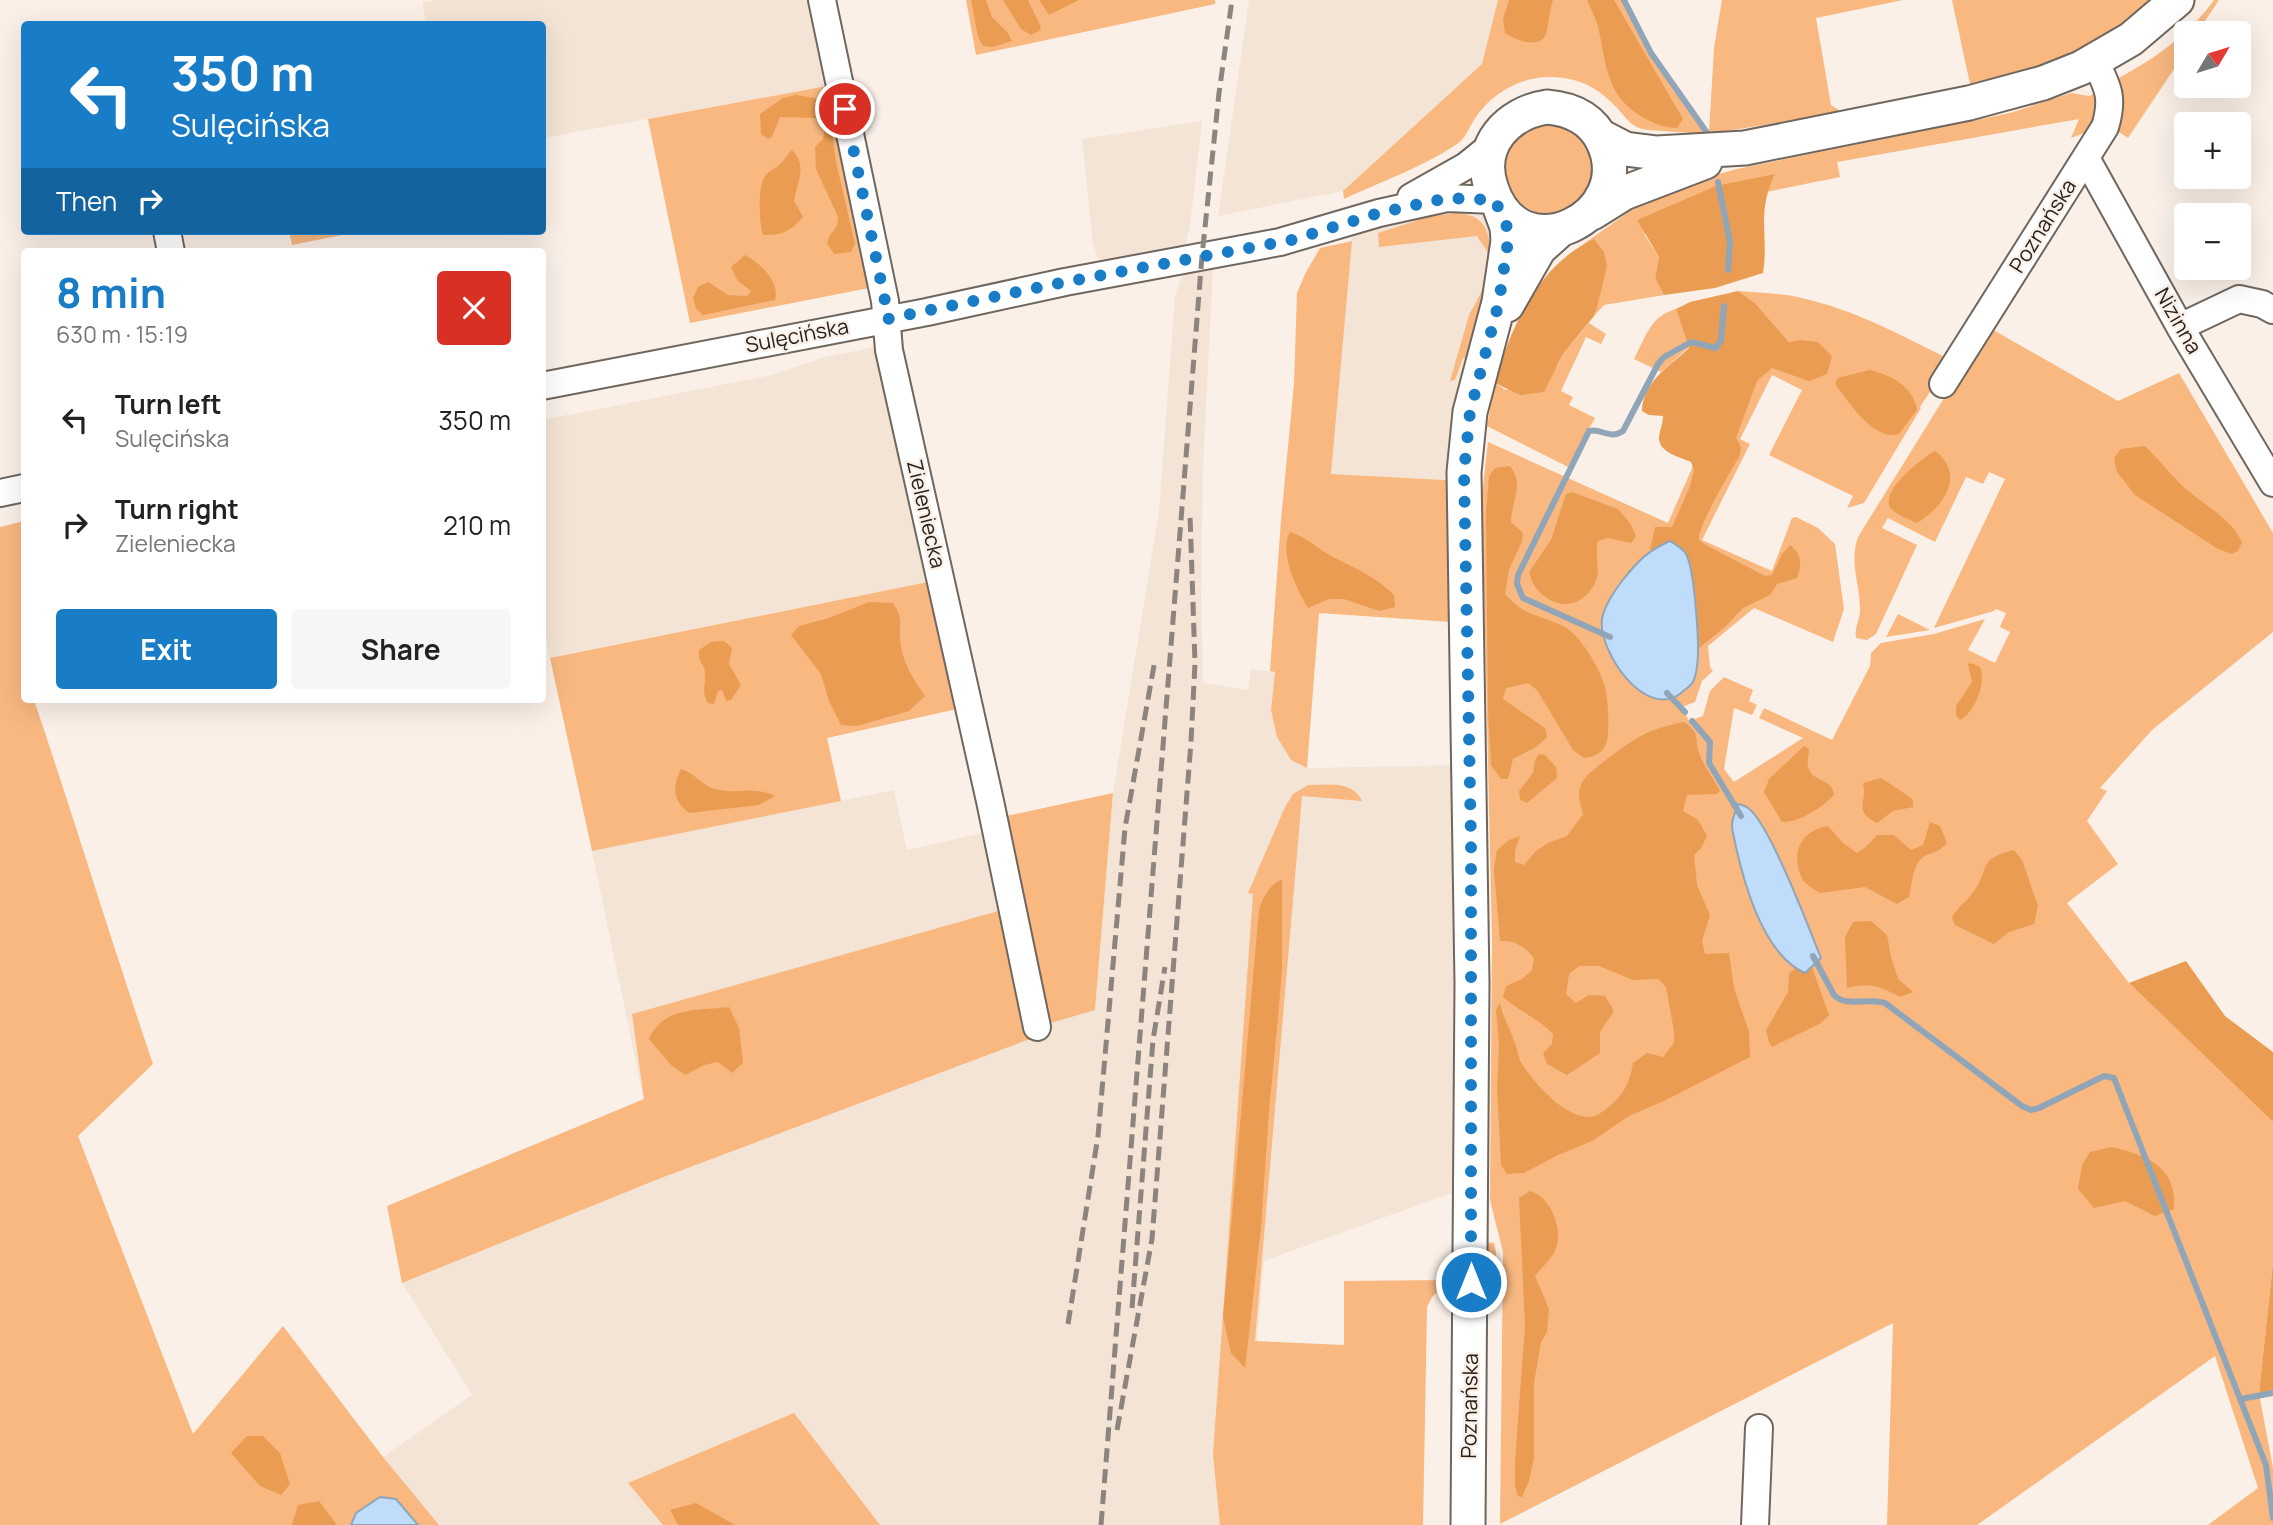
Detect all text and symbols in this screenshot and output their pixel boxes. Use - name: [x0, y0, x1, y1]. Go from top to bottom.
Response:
- north arrow: [2174, 21, 2250, 98]
- map controls: [2174, 21, 2251, 280]
- text: 350 m: [171, 39, 314, 106]
- icon: left: [56, 49, 147, 140]
- pin: [815, 79, 875, 139]
- icon: arrive: [826, 90, 864, 128]
- text: Sulęcińska: [171, 103, 330, 147]
- button: +: [2174, 112, 2251, 189]
- street label: Poznańska: [2002, 173, 2082, 278]
- icon: right: [131, 182, 169, 220]
- text: Then: [56, 183, 117, 219]
- button: −: [2174, 203, 2251, 280]
- text: 8 min: [56, 263, 166, 321]
- button: close: [437, 271, 511, 345]
- street label: Nizinna: [2149, 282, 2209, 359]
- street label: Sulęcińska: [743, 311, 851, 359]
- text: 630 m · 15:19: [56, 318, 188, 350]
- text: Turn left: [115, 386, 222, 422]
- icon: left: [56, 401, 94, 439]
- text: 350 m: [438, 402, 511, 438]
- text: Sulęcińska: [115, 422, 229, 454]
- street label: Zieleniecka: [901, 457, 953, 571]
- text: Turn right: [115, 491, 239, 527]
- icon: right: [56, 506, 94, 544]
- text: 210 m: [443, 507, 511, 543]
- text: Zieleniecka: [115, 527, 236, 559]
- button: Exit: [56, 609, 277, 689]
- button: Share: [291, 609, 511, 689]
- position arrow: [1434, 1245, 1508, 1319]
- street label: Poznańska: [1454, 1353, 1484, 1459]

